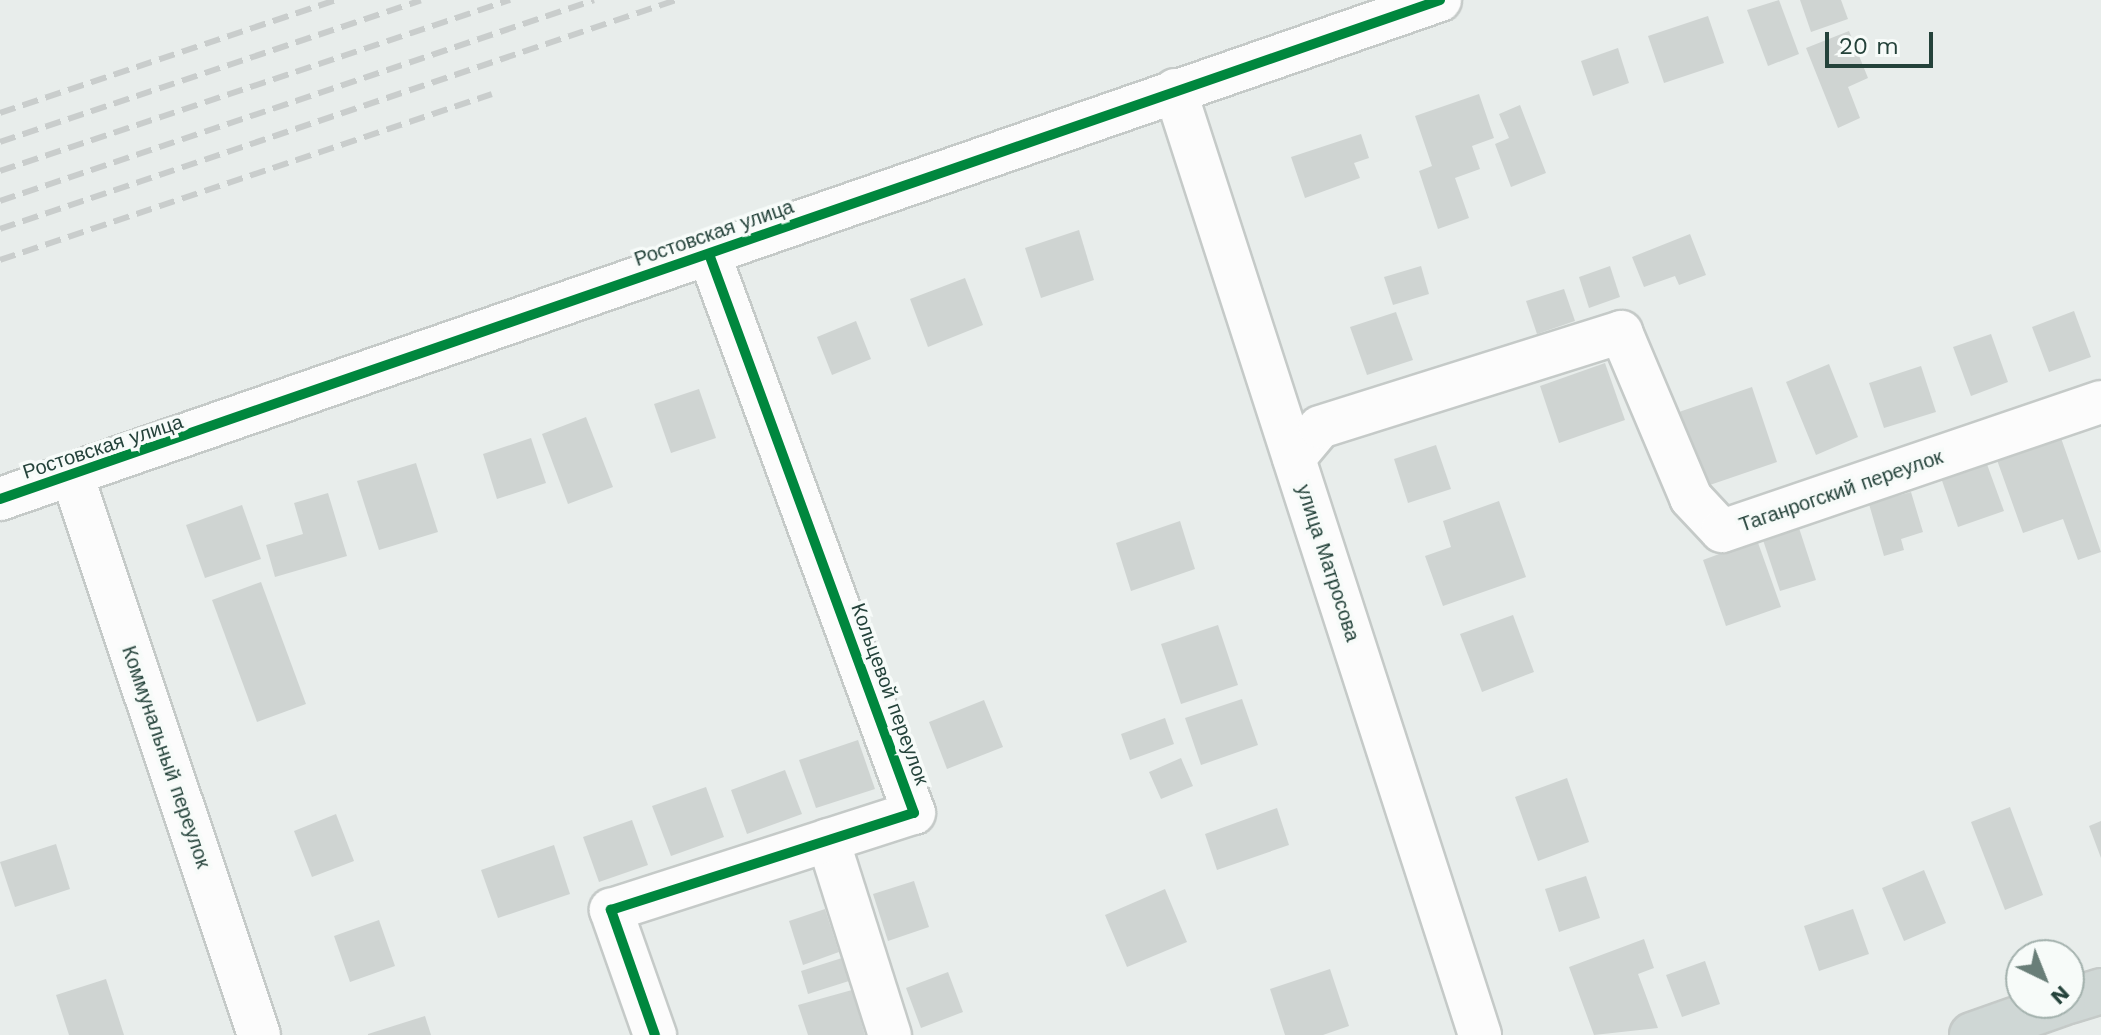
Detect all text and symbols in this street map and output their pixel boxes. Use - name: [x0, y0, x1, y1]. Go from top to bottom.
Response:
- scale bar: [1829, 16, 1937, 66]
- text: 20 m: [1839, 32, 1899, 60]
- street label: Ростовская улица: [631, 194, 797, 272]
- street label: Ростовская улица: [20, 410, 186, 484]
- street label: Таганрогский переулок: [1736, 445, 1946, 537]
- street label: улица Матросова: [1291, 481, 1365, 645]
- street label: Кольцевой переулок: [846, 600, 934, 788]
- street label: Коммунальный переулок: [117, 643, 215, 871]
- north arrow: [2005, 939, 2085, 1019]
- text: N: [2046, 981, 2075, 1010]

